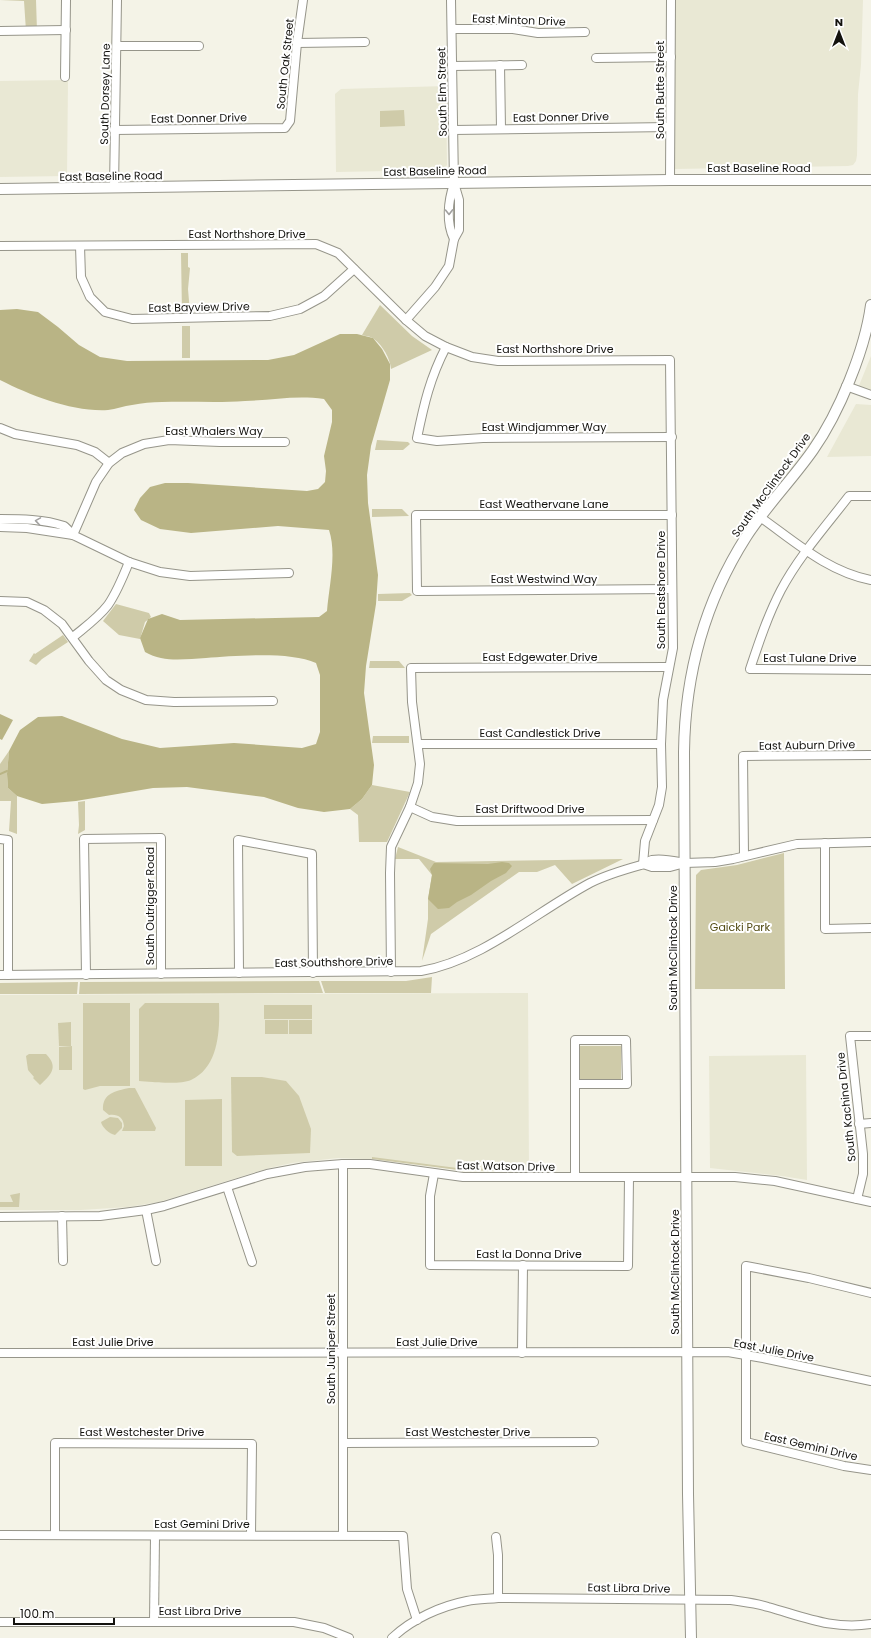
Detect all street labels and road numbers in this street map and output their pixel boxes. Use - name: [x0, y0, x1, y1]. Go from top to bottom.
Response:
- street label: East Minton Drive: [472, 10, 566, 30]
- street label: South Oak Street: [272, 18, 298, 110]
- street label: South Butte Street: [652, 41, 668, 139]
- street label: South Dorsey Lane: [96, 43, 114, 145]
- street label: South Elm Street: [433, 47, 451, 137]
- street label: East Donner Drive: [513, 108, 609, 126]
- street label: East Donner Drive: [151, 109, 247, 127]
- street label: East Baseline Road: [707, 160, 811, 176]
- street label: East Baseline Road: [383, 162, 487, 180]
- street label: East Baseline Road: [59, 167, 163, 185]
- street label: East Northshore Drive: [189, 226, 306, 242]
- street label: East Bayview Drive: [148, 298, 250, 316]
- street label: East Northshore Drive: [497, 341, 614, 357]
- street label: East Windjammer Way: [482, 419, 607, 435]
- street label: East Whalers Way: [165, 423, 264, 439]
- street label: South McClintock Drive: [728, 429, 814, 540]
- street label: East Weathervane Lane: [479, 496, 609, 512]
- street label: South Eastshore Drive: [653, 531, 669, 649]
- street label: East Westwind Way: [491, 571, 598, 587]
- street label: East Edgewater Drive: [483, 649, 598, 665]
- street label: East Tulane Drive: [763, 650, 857, 666]
- street label: East Candlestick Drive: [480, 725, 601, 741]
- street label: East Auburn Drive: [759, 736, 855, 754]
- street label: East Driftwood Drive: [475, 801, 585, 817]
- street label: South Outrigger Road: [142, 847, 158, 965]
- street label: South McClintock Drive: [665, 885, 681, 1011]
- street label: East Southshore Drive: [275, 953, 394, 971]
- street label: South Kachina Drive: [832, 1051, 860, 1163]
- street label: East Watson Drive: [457, 1157, 555, 1175]
- street label: South McClintock Drive: [667, 1209, 683, 1335]
- street label: East la Donna Drive: [476, 1246, 582, 1262]
- street label: South Juniper Street: [323, 1294, 339, 1404]
- street label: East Julie Drive: [72, 1334, 154, 1350]
- street label: East Julie Drive: [396, 1334, 478, 1350]
- street label: East Julie Drive: [733, 1334, 816, 1366]
- street label: East Westchester Drive: [80, 1424, 205, 1440]
- street label: East Westchester Drive: [406, 1424, 531, 1440]
- street label: East Gemini Drive: [763, 1427, 859, 1465]
- street label: East Gemini Drive: [154, 1516, 250, 1532]
- street label: East Libra Drive: [588, 1579, 671, 1597]
- street label: East Libra Drive: [159, 1603, 242, 1619]

